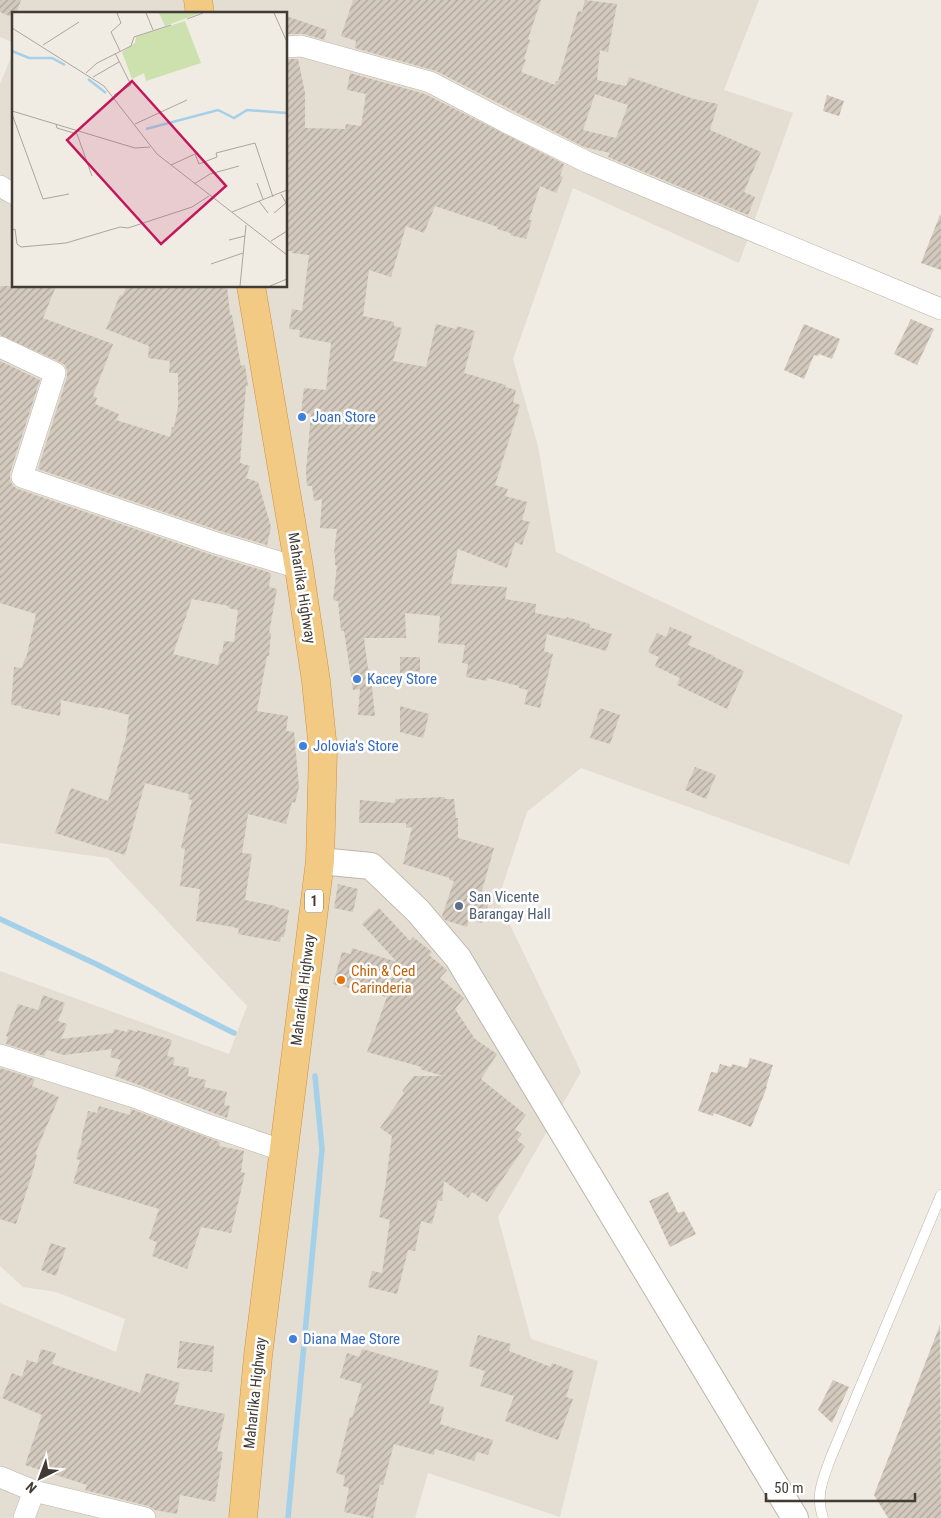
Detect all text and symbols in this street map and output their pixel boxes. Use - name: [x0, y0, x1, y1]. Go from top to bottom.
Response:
- inset map: [12, 12, 288, 288]
- place label: Joan Store: [312, 408, 376, 426]
- marker: Joan Store: [296, 411, 308, 423]
- street label: Maharlika Highway: [284, 531, 320, 645]
- place label: Kacey Store: [367, 670, 437, 688]
- marker: Kacey Store: [351, 673, 363, 685]
- place label: Jolovia's Store: [313, 737, 399, 755]
- marker: Jolovia's Store: [297, 740, 309, 752]
- place label: San Vicente Barangay Hall: [469, 888, 551, 923]
- road number: 1: [305, 889, 323, 912]
- marker: San Vicente Barangay Hall: [453, 900, 465, 912]
- street label: Maharlika Highway: [287, 933, 319, 1047]
- place label: Chin & Ced Carinderia: [351, 962, 415, 997]
- marker: Chin & Ced Carinderia: [335, 974, 347, 986]
- place label: Diana Mae Store: [303, 1330, 400, 1348]
- marker: Diana Mae Store: [287, 1333, 299, 1345]
- street label: Maharlika Highway: [240, 1336, 270, 1450]
- north arrow: [15, 1453, 65, 1503]
- scale bar: [766, 1470, 915, 1502]
- text: N: [23, 1479, 40, 1496]
- text: 50 m: [774, 1479, 804, 1497]

